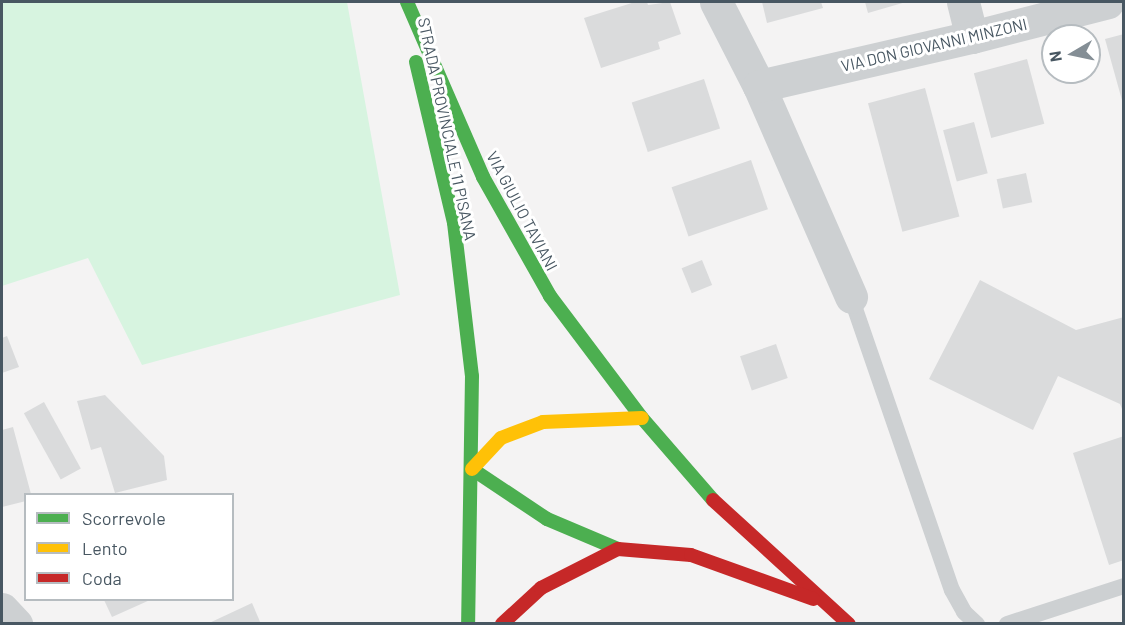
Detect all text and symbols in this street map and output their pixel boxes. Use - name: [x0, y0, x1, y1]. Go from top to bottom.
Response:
- street label: VIA DON GIOVANNI MINZONI: [839, 14, 1029, 76]
- street label: STRADA PROVINCIALE 11 PISANA: [414, 16, 480, 242]
- north arrow: [1041, 24, 1101, 84]
- text: N: [1044, 50, 1065, 63]
- street label: VIA GIULIO TAVIANI: [482, 148, 562, 274]
- legend: [24, 493, 234, 601]
- text: Scorrevole: [82, 507, 166, 529]
- text: Lento: [82, 537, 128, 559]
- text: Coda: [82, 567, 122, 589]

